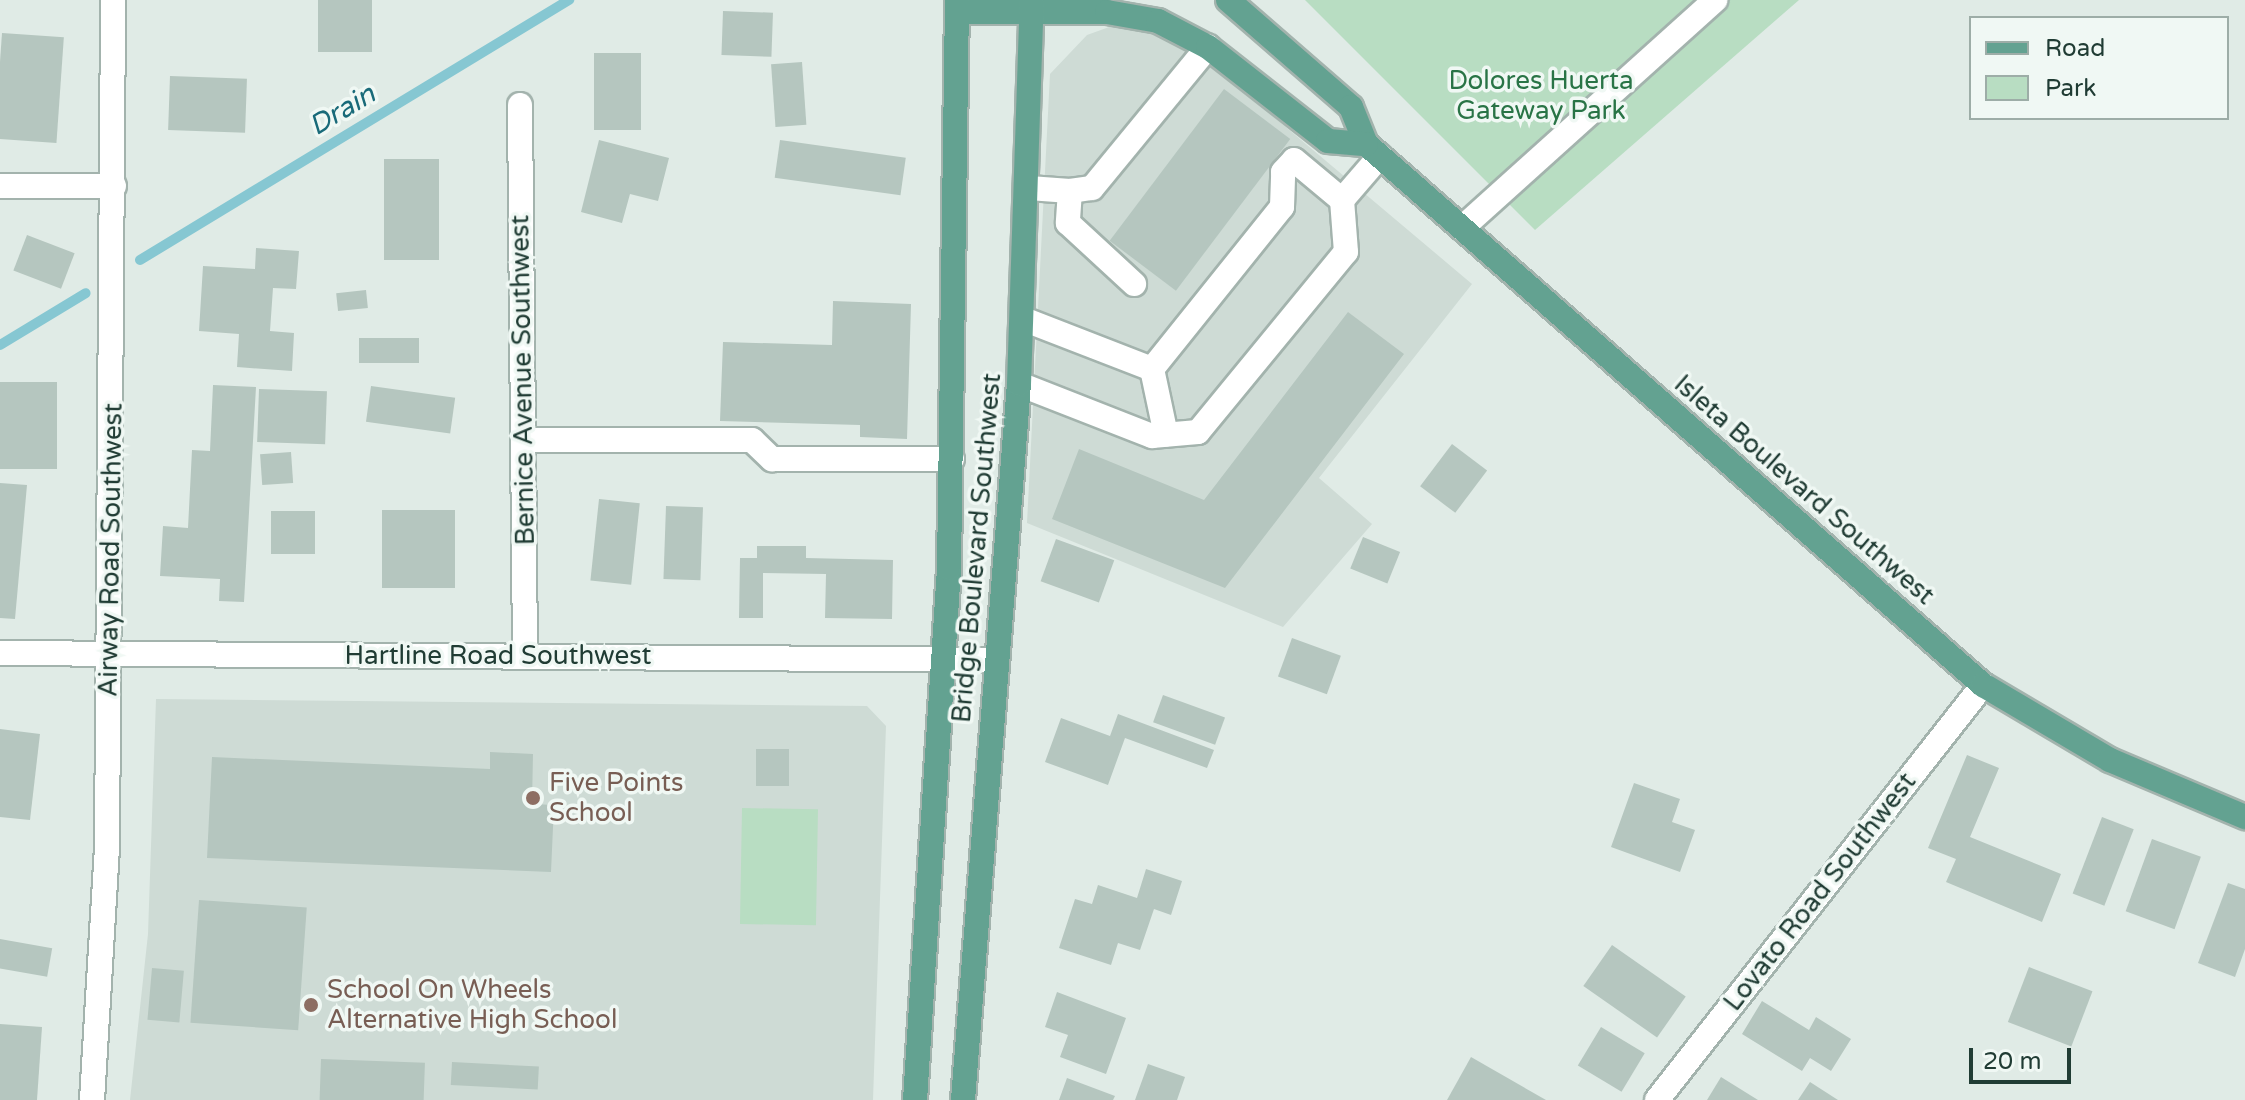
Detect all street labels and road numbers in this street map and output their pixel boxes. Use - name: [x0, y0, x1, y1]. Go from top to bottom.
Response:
- street label: Bernice Avenue Southwest: [505, 214, 541, 546]
- street label: Isleta Boulevard Southwest: [1668, 369, 1940, 611]
- street label: Bridge Boulevard Southwest: [946, 372, 1008, 724]
- street label: Airway Road Southwest: [93, 403, 129, 697]
- street label: Hartline Road Southwest: [344, 640, 652, 672]
- street label: Lovato Road Southwest: [1717, 767, 1923, 1017]

